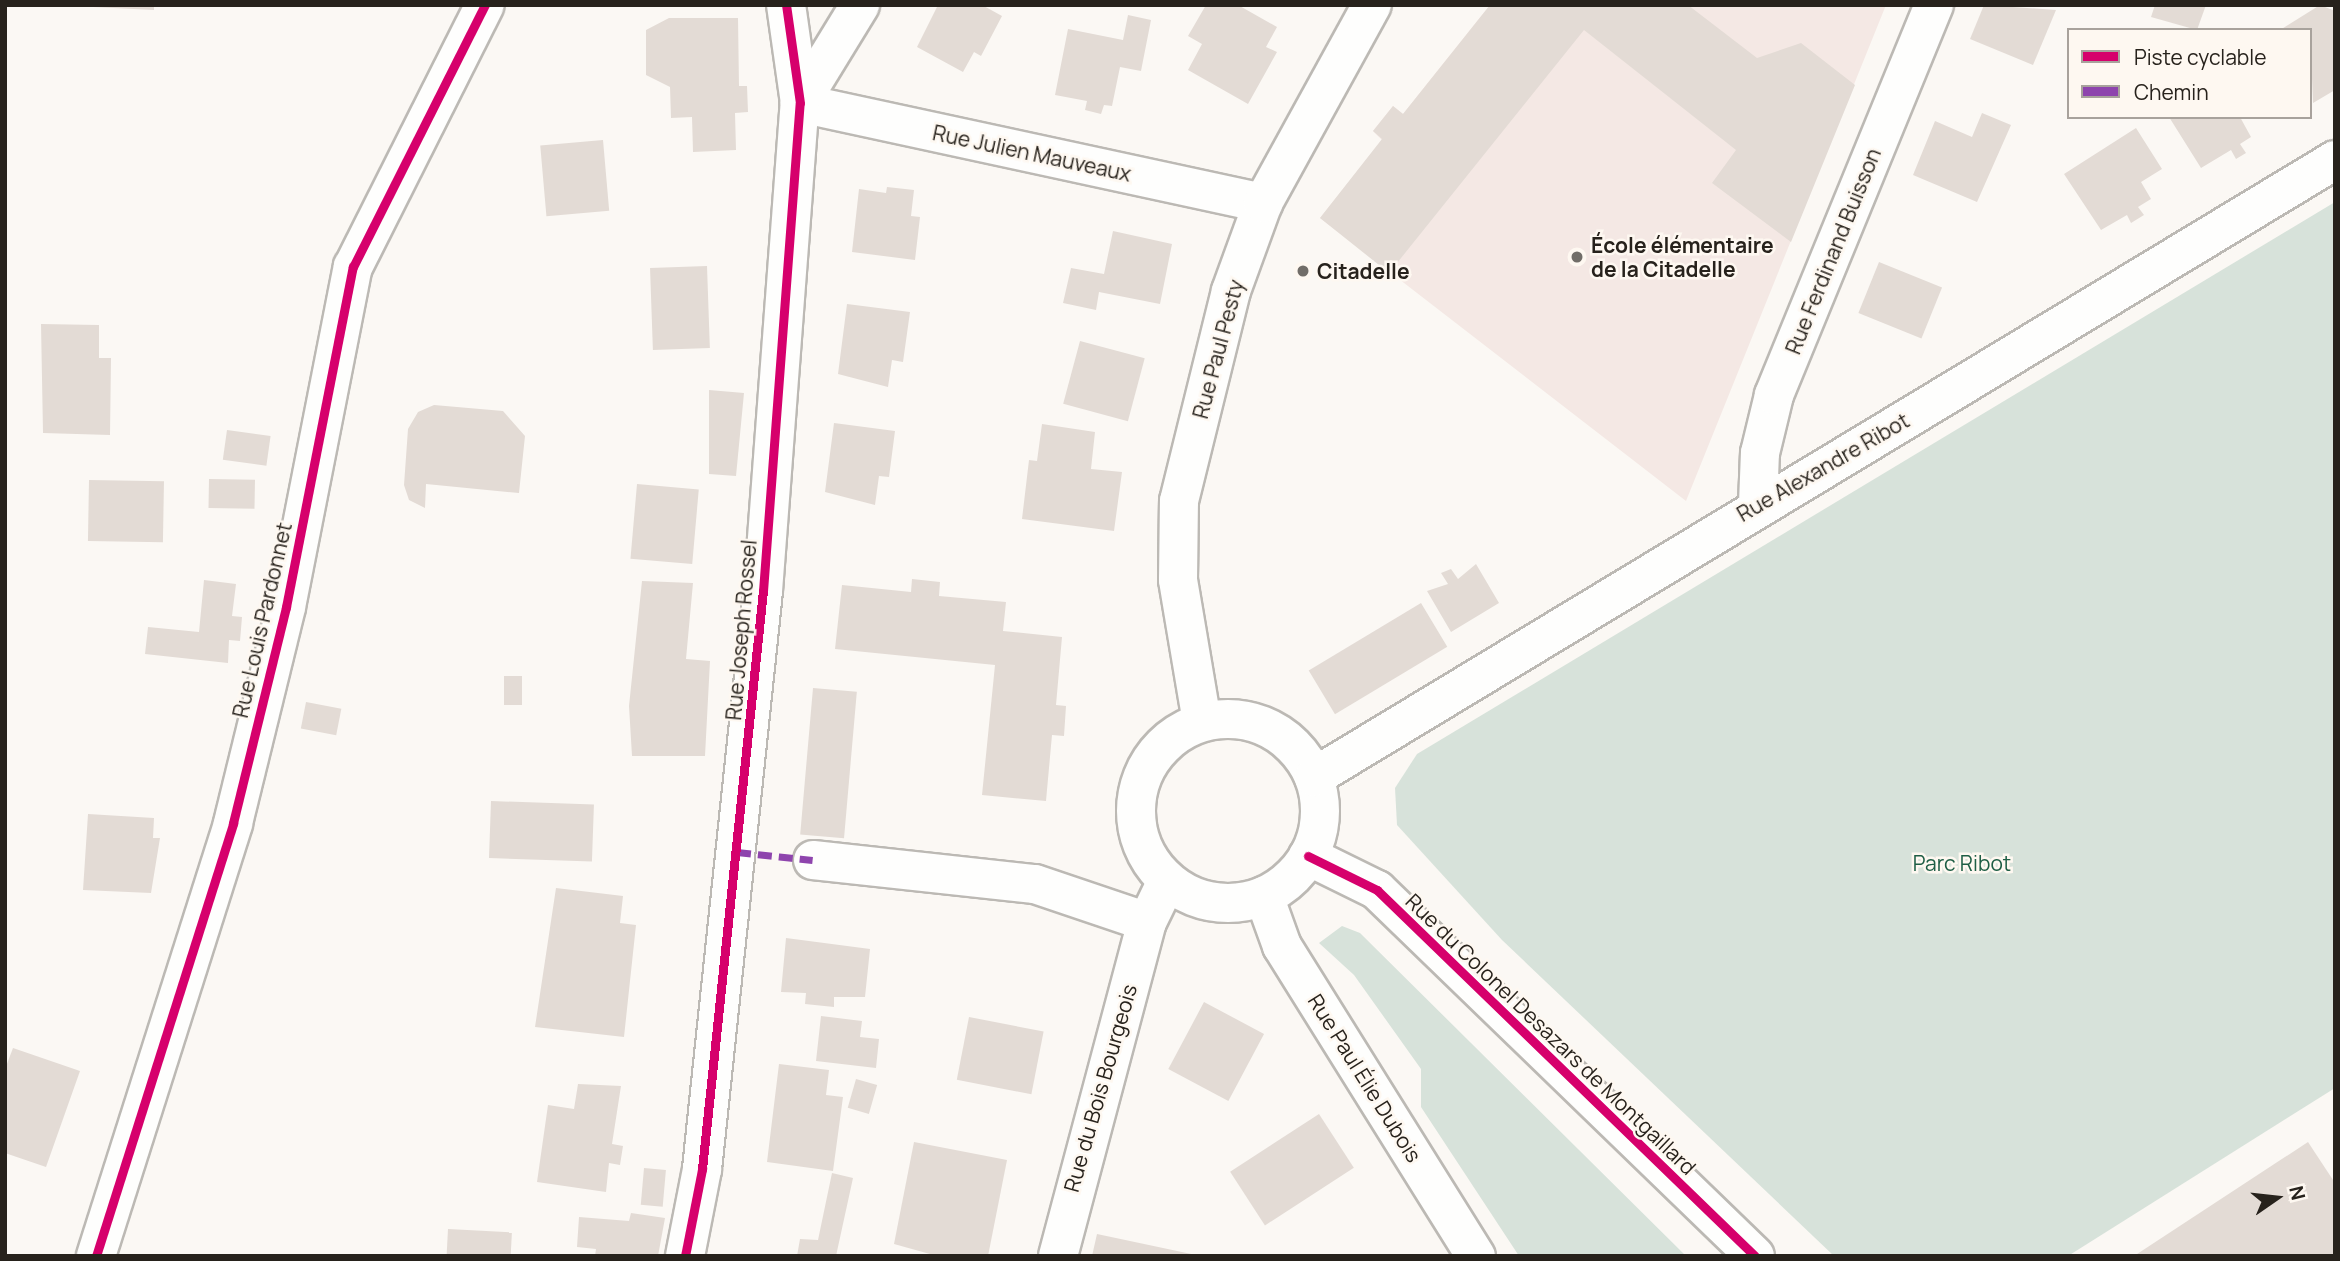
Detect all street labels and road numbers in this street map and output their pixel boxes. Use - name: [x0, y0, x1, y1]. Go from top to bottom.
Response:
- street label: Rue Julien Mauveaux: [931, 120, 1133, 186]
- street label: Rue Ferdinand Buisson: [1780, 144, 1886, 358]
- street label: Rue Paul Pesty: [1187, 277, 1249, 421]
- street label: Rue Alexandre Ribot: [1732, 407, 1914, 527]
- street label: Rue Louis Pardonnet: [227, 520, 297, 720]
- street label: Rue Joseph Rossel: [721, 539, 761, 721]
- street label: Rue du Colonel Desazars de Montgaillard: [1401, 888, 1701, 1180]
- street label: Rue du Bois Bourgeois: [1058, 981, 1142, 1195]
- street label: Rue Paul Élie Dubois: [1303, 989, 1427, 1167]

